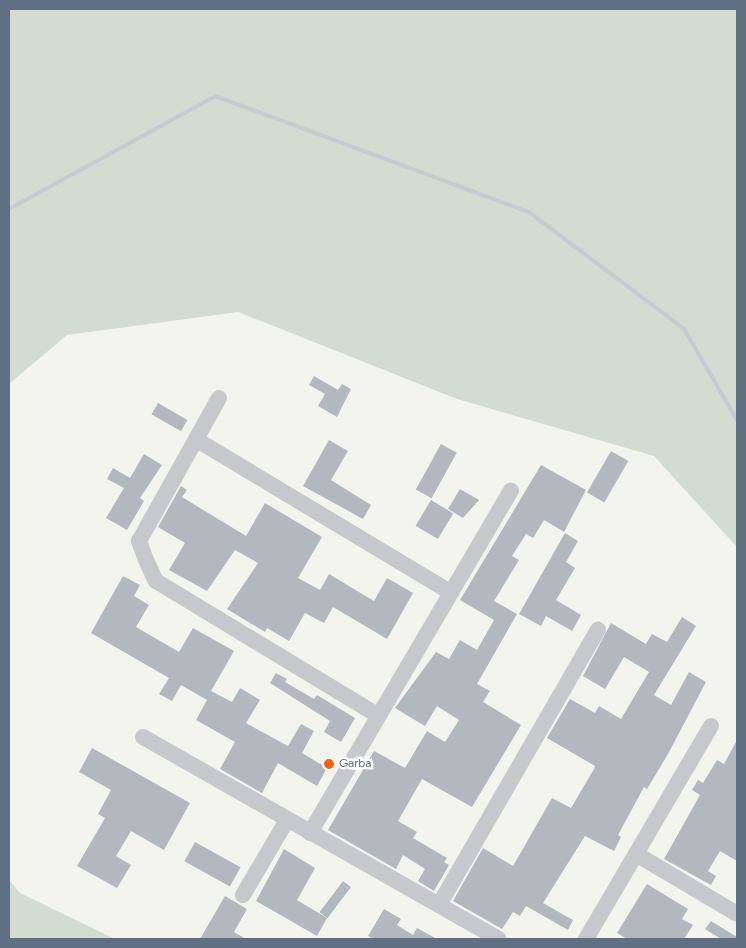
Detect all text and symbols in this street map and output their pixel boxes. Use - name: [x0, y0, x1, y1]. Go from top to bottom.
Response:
- place label: Garba: [339, 757, 371, 771]
- marker: Garba: [323, 758, 335, 770]

